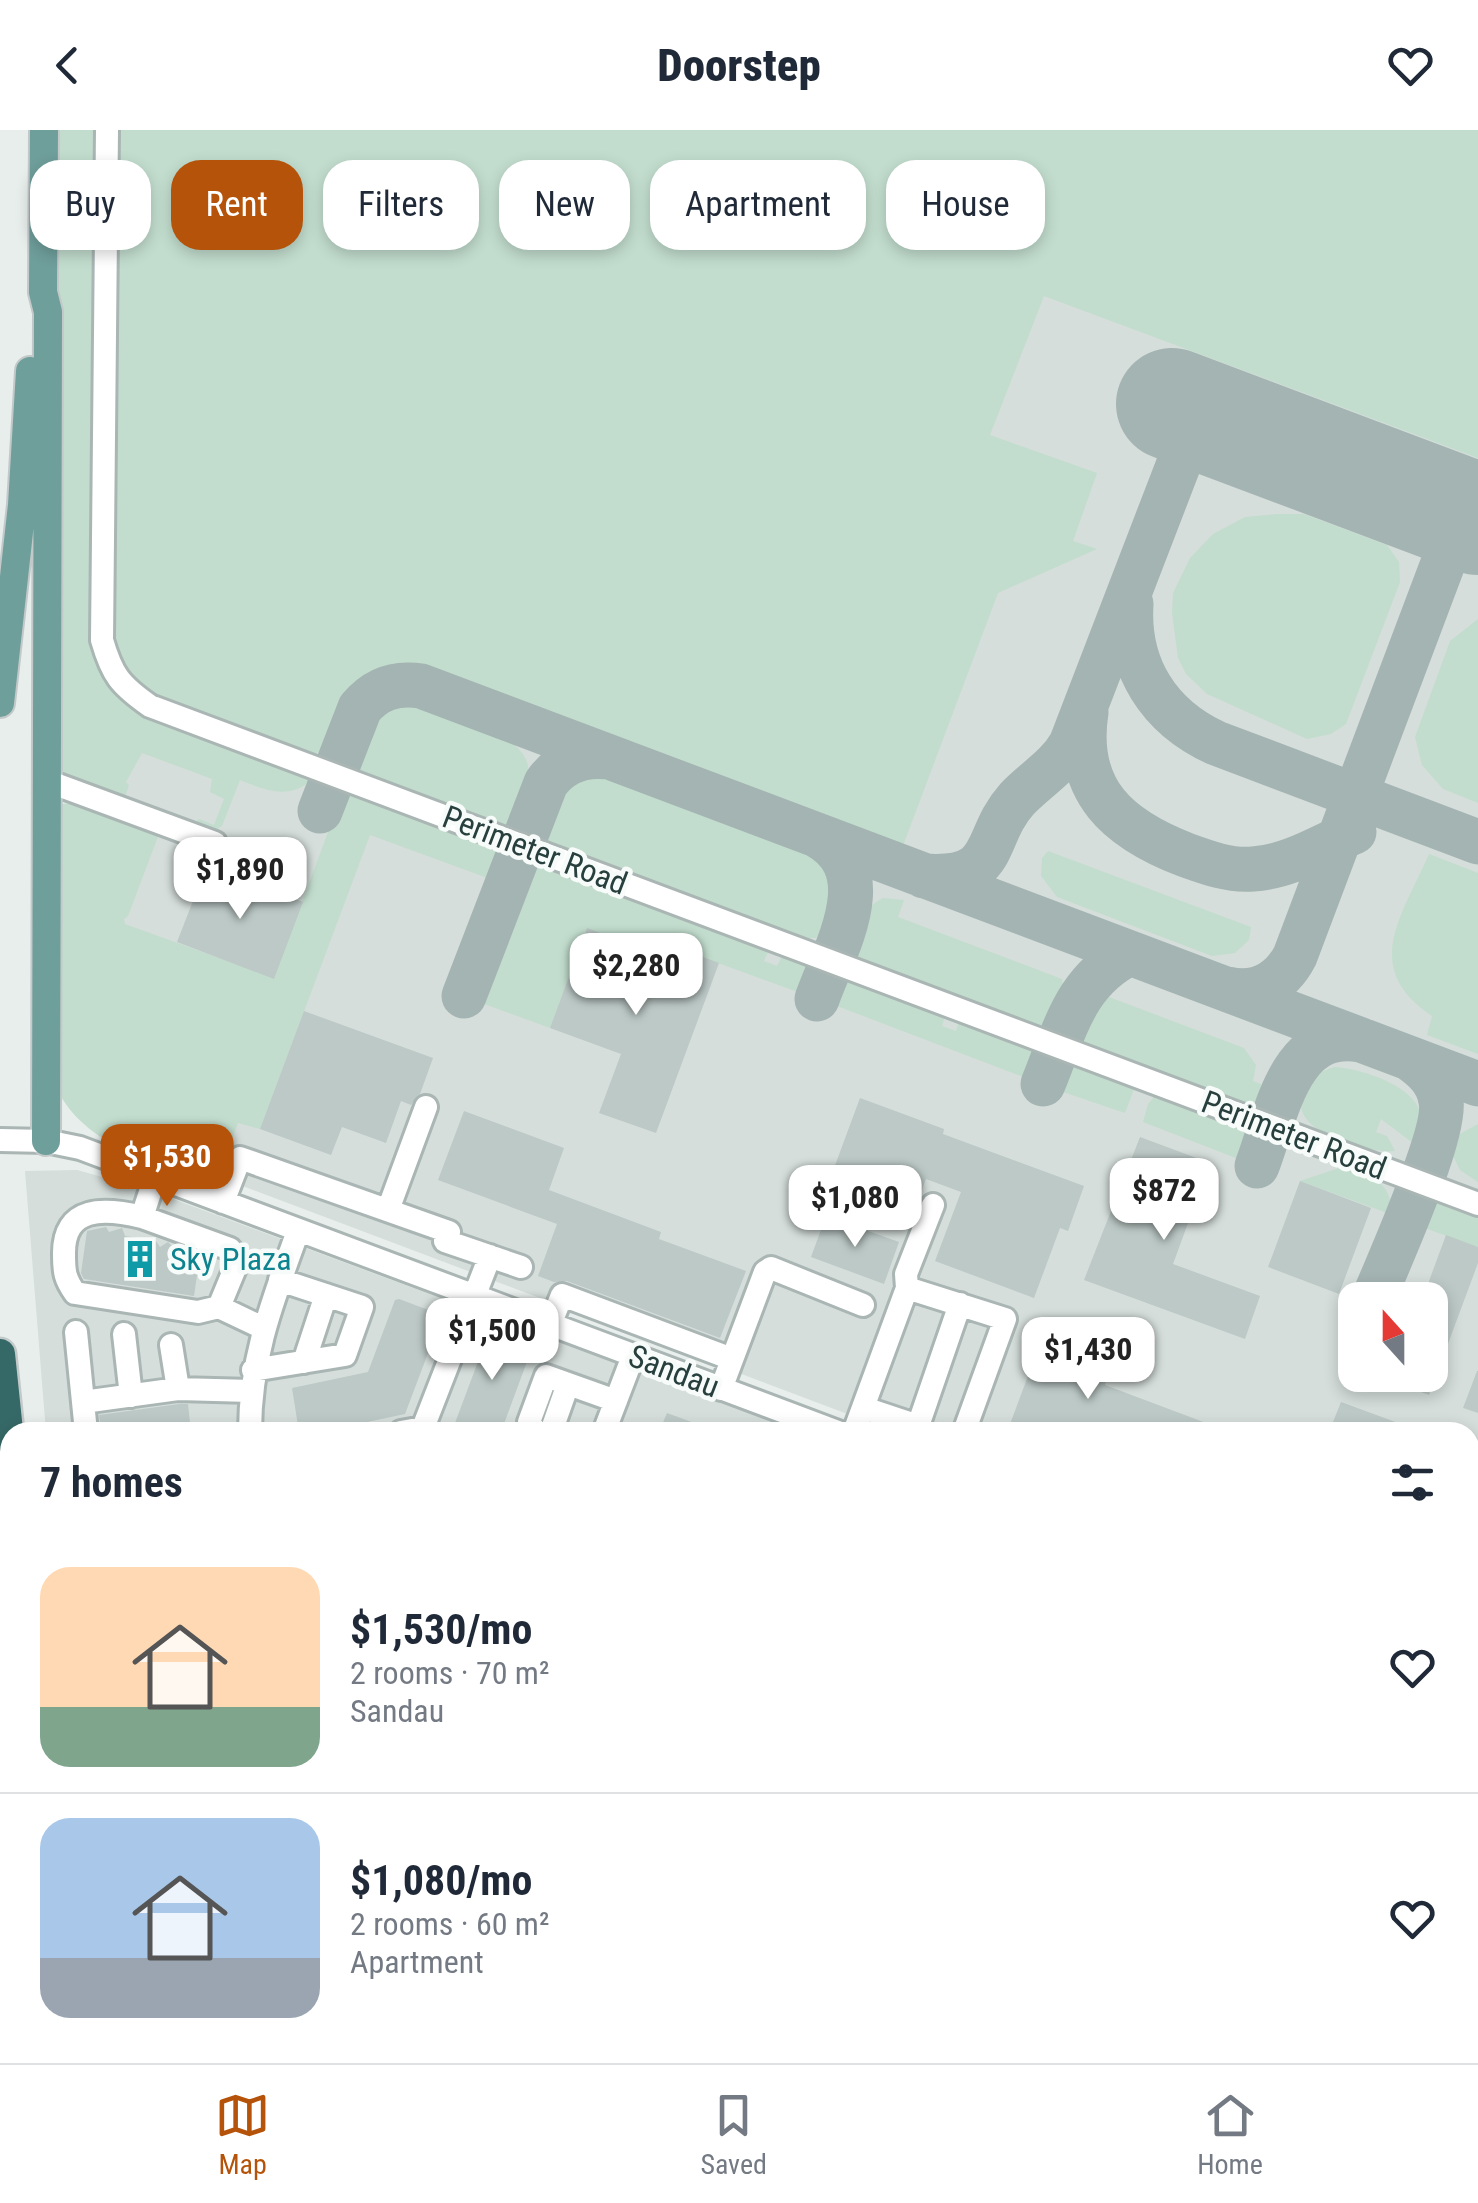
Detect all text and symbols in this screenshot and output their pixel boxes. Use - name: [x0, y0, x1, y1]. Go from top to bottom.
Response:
- icon: back: [40, 38, 95, 93]
- icon: heart: [1383, 38, 1438, 93]
- text: Doorstep: [657, 39, 821, 92]
- chip: Buy: [30, 160, 151, 250]
- chip: Rent: [171, 160, 303, 250]
- chip: Filters: [323, 160, 479, 250]
- chip: New: [499, 160, 630, 250]
- chip: Apartment: [650, 160, 866, 250]
- chip: House: [886, 160, 1045, 250]
- street label: Perimeter Road: [437, 797, 633, 903]
- pin: $1,890: [159, 837, 321, 922]
- text: $1,890: [196, 850, 284, 888]
- pin: $2,280: [555, 933, 717, 1018]
- text: $2,280: [592, 946, 680, 984]
- street label: Perimeter Road: [1196, 1082, 1392, 1188]
- pin: $1,530: [86, 1124, 248, 1209]
- text: $1,530: [123, 1137, 211, 1175]
- pin: $872: [1105, 1158, 1223, 1243]
- pin: $1,080: [774, 1165, 936, 1250]
- text: $872: [1132, 1171, 1196, 1209]
- text: $1,080: [811, 1178, 899, 1216]
- building icon: Sky Plaza: [119, 1238, 161, 1280]
- place label: Sky Plaza: [170, 1240, 291, 1278]
- north arrow: [1338, 1282, 1448, 1392]
- map controls: [1338, 1282, 1448, 1392]
- pin: $1,500: [411, 1298, 573, 1383]
- text: $1,500: [448, 1311, 536, 1349]
- pin: $1,430: [1007, 1317, 1169, 1402]
- text: $1,430: [1044, 1330, 1132, 1368]
- street label: Sandau: [623, 1336, 725, 1406]
- icon: filters: [1385, 1455, 1440, 1510]
- text: 7 homes: [40, 1458, 183, 1507]
- text: $1,530/mo: [350, 1605, 532, 1654]
- icon: home: [120, 1607, 240, 1727]
- icon: heart: [1385, 1640, 1440, 1695]
- text: 2 rooms · 70 m²: [350, 1654, 549, 1692]
- text: Sandau: [350, 1692, 444, 1730]
- text: $1,080/mo: [350, 1856, 532, 1905]
- icon: home: [120, 1858, 240, 1978]
- icon: heart: [1385, 1891, 1440, 1946]
- text: 2 rooms · 60 m²: [350, 1905, 549, 1943]
- text: Apartment: [350, 1943, 484, 1981]
- tab: Map: [215, 2088, 270, 2181]
- tab: Saved: [700, 2088, 767, 2181]
- tab: Home: [1197, 2088, 1263, 2181]

